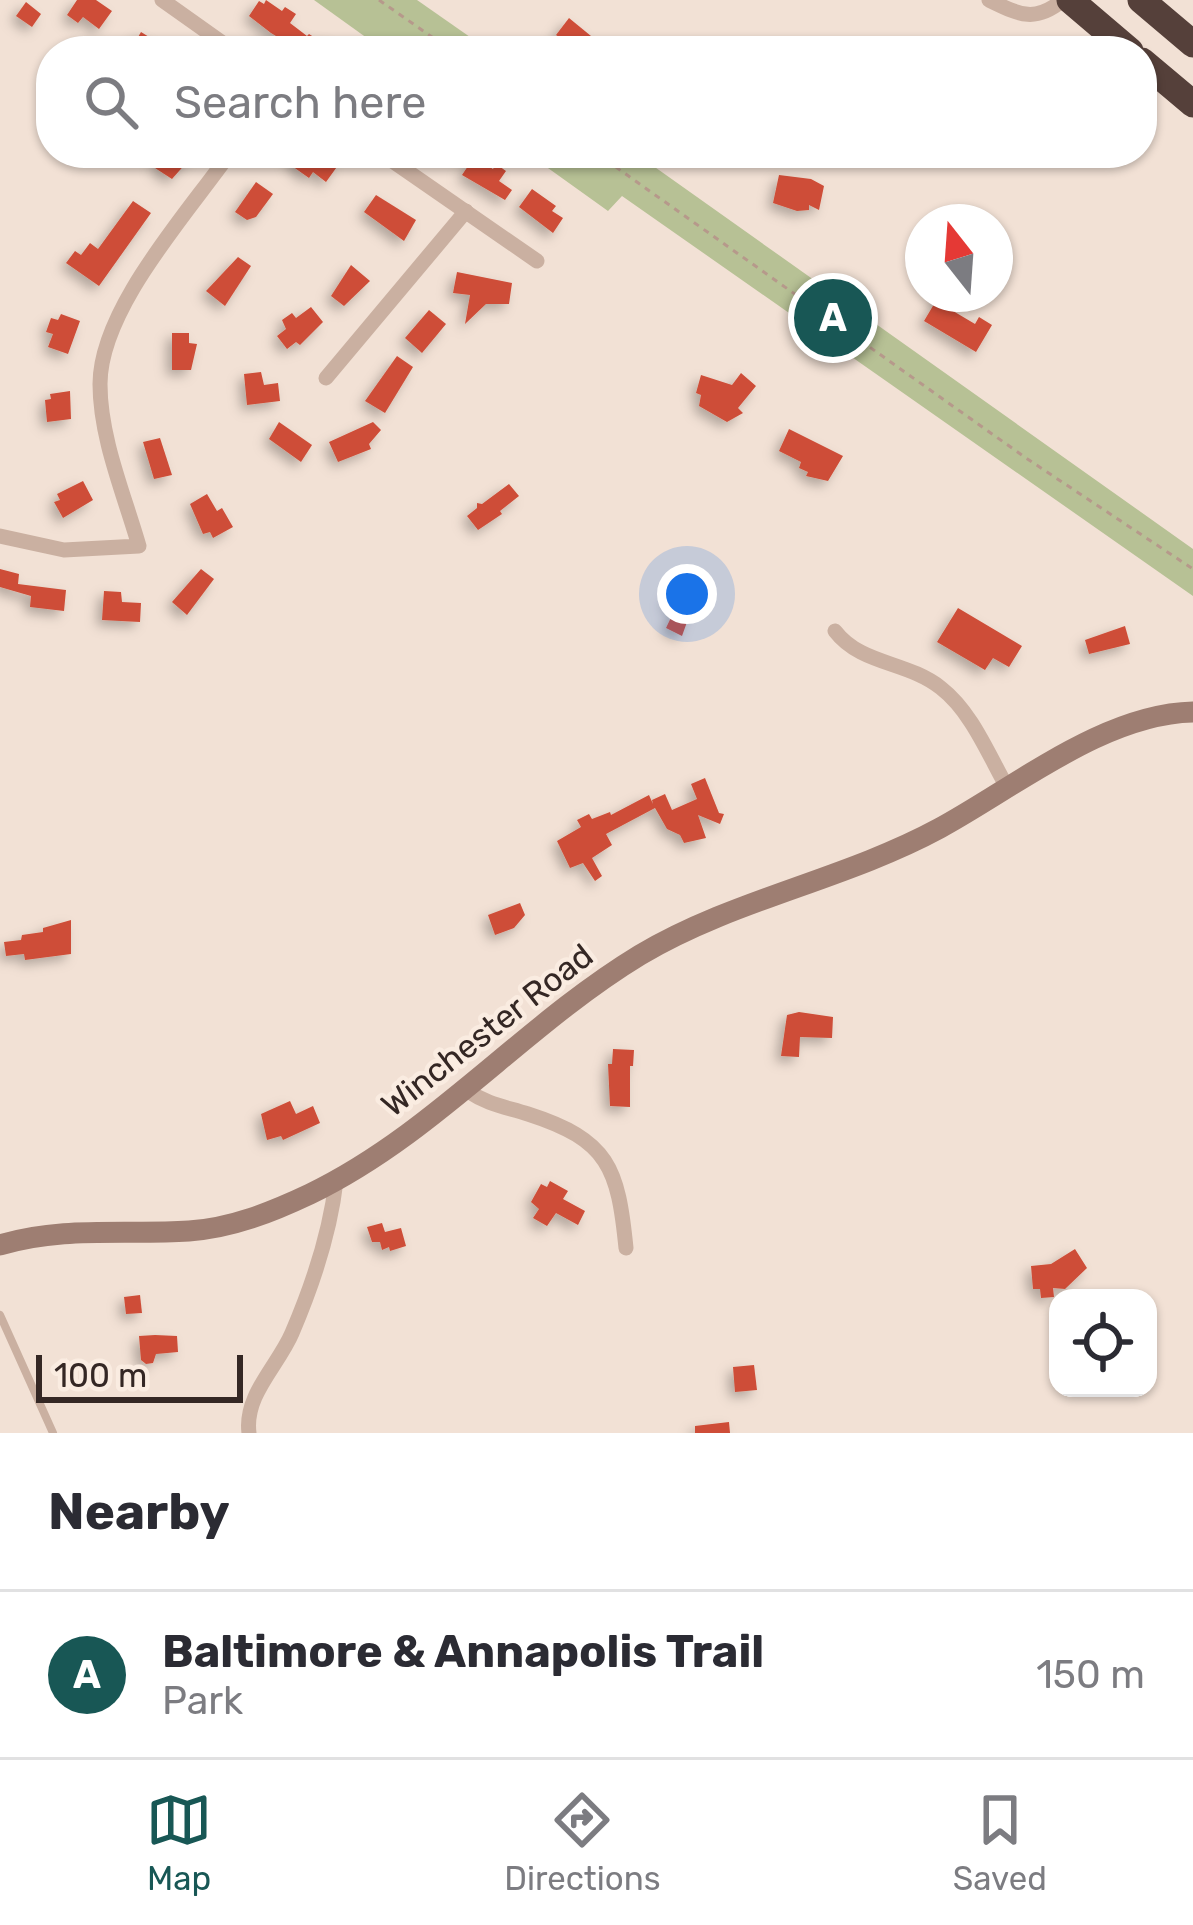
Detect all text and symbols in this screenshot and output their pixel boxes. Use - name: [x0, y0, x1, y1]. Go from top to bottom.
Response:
- search box: [36, 36, 1157, 168]
- icon: search: [78, 69, 144, 135]
- text: Search here: [174, 76, 426, 129]
- north arrow: [905, 204, 1013, 312]
- pin: A: [794, 273, 872, 363]
- your location: [657, 564, 717, 624]
- street label: Winchester Road: [374, 935, 600, 1125]
- map controls: [1049, 1289, 1157, 1397]
- button: locate: [1049, 1289, 1157, 1397]
- scale bar: [36, 1349, 243, 1402]
- text: 100 m: [54, 1356, 147, 1395]
- text: Nearby: [48, 1481, 230, 1542]
- text: Baltimore & Annapolis Trail: [162, 1625, 764, 1678]
- text: A: [73, 1652, 101, 1698]
- text: 150 m: [1036, 1652, 1145, 1698]
- text: Park: [162, 1678, 243, 1724]
- tab: Map: [146, 1787, 212, 1898]
- tab: Directions: [504, 1787, 661, 1898]
- tab: Saved: [953, 1787, 1047, 1898]

